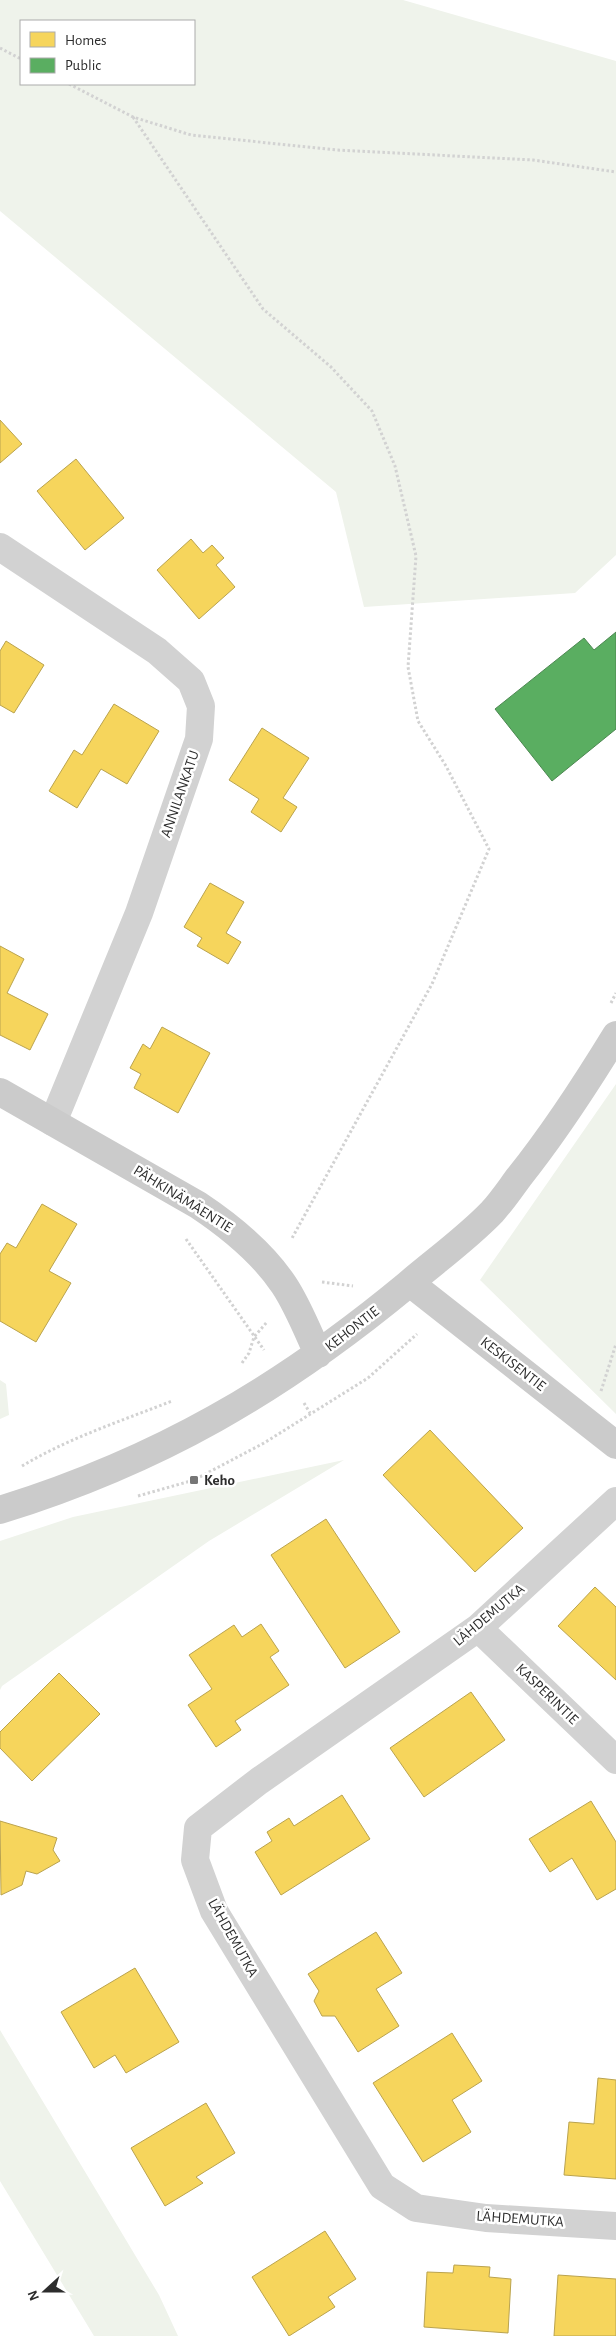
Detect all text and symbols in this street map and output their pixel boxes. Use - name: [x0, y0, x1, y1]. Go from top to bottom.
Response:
- legend: [20, 20, 195, 85]
- text: Homes: [65, 33, 107, 48]
- text: Public: [65, 58, 101, 73]
- street label: ANNILANKATU: [158, 748, 202, 840]
- street label: PÄHKINÄMÄENTIE: [131, 1162, 236, 1235]
- street label: KEHONTIE: [322, 1304, 382, 1354]
- street label: KESKISENTIE: [478, 1334, 548, 1394]
- place label: Keho: [204, 1473, 235, 1488]
- marker: Keho: [188, 1474, 200, 1486]
- street label: LÄHDEMUTKA: [450, 1580, 528, 1649]
- street label: KASPERINTIE: [513, 1661, 581, 1727]
- street label: LÄHDEMUTKA: [205, 1896, 262, 1980]
- street label: LÄHDEMUTKA: [476, 2207, 565, 2230]
- north arrow: [20, 2266, 70, 2316]
- text: N: [26, 2288, 42, 2302]

